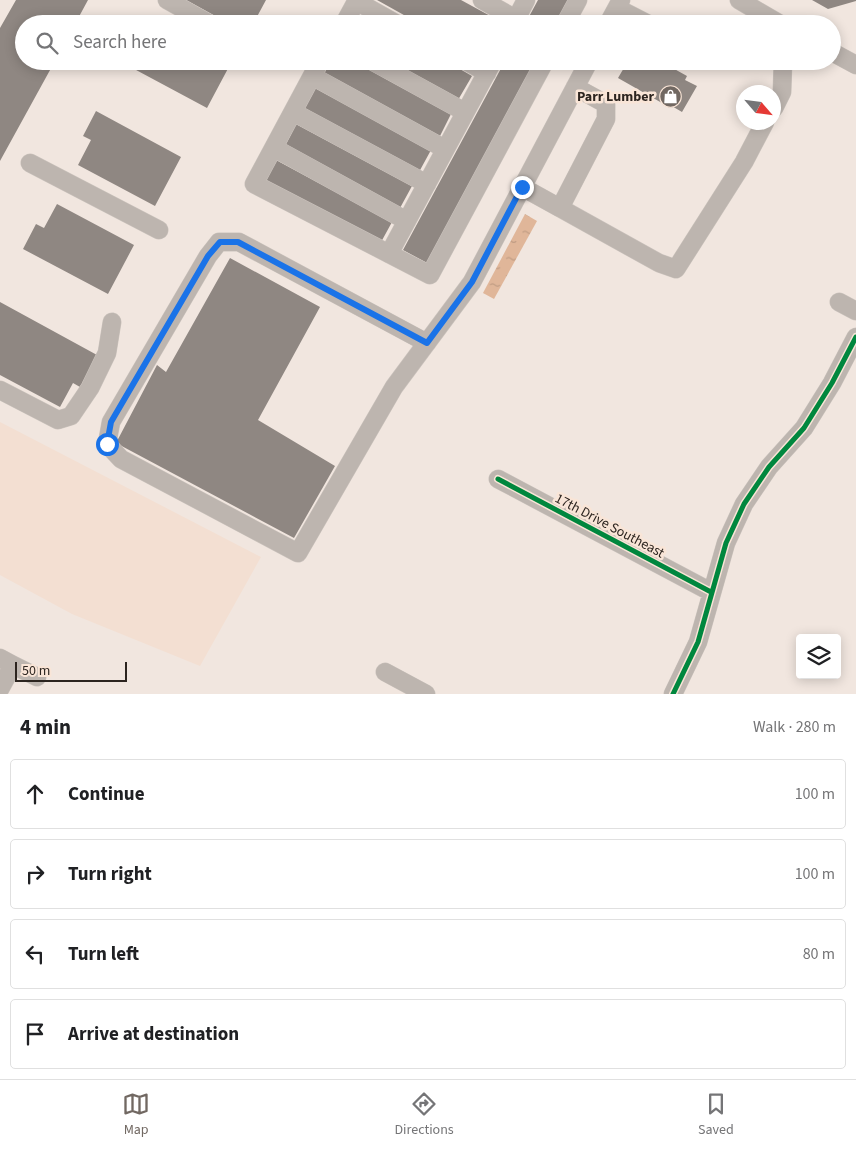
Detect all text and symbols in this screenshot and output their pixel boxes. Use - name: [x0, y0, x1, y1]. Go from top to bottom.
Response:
- search box: [15, 15, 841, 70]
- icon: search: [33, 29, 61, 57]
- text: Search here: [73, 29, 167, 56]
- shop icon: Parr Lumber: [658, 84, 682, 108]
- north arrow: [736, 85, 781, 130]
- place label: Parr Lumber: [577, 87, 654, 107]
- route end: [511, 176, 534, 199]
- route start: [96, 433, 119, 456]
- street label: 17th Drive Southeast: [551, 489, 668, 563]
- map controls: [796, 634, 841, 679]
- button: layers: [796, 634, 841, 679]
- scale bar: [15, 659, 128, 682]
- text: 50 m: [22, 661, 50, 681]
- text: 4 min: [20, 712, 71, 742]
- text: Walk · 280 m: [753, 716, 836, 738]
- icon: ahead: [21, 780, 49, 808]
- text: Continue: [68, 781, 145, 808]
- text: 100 m: [795, 783, 835, 805]
- icon: right: [21, 860, 49, 888]
- text: Turn right: [68, 861, 152, 888]
- text: 100 m: [795, 863, 835, 885]
- icon: left: [21, 940, 49, 968]
- text: Turn left: [68, 941, 139, 968]
- text: 80 m: [803, 943, 835, 965]
- icon: arrive: [21, 1020, 49, 1048]
- text: Arrive at destination: [68, 1021, 239, 1048]
- tab: Map: [122, 1090, 150, 1140]
- tab: Directions: [394, 1090, 454, 1140]
- tab: Saved: [698, 1090, 734, 1140]

